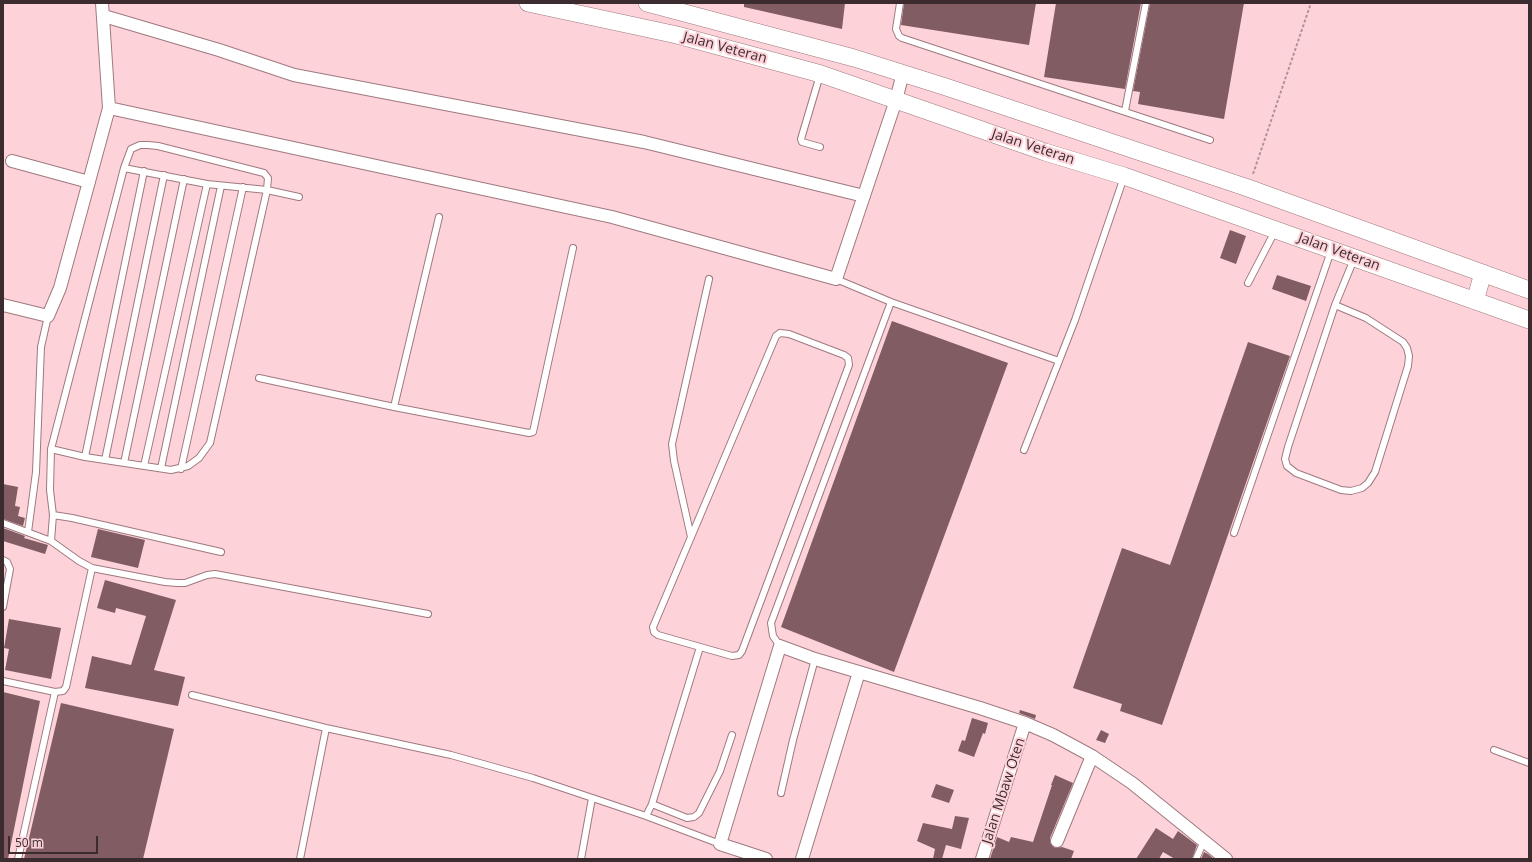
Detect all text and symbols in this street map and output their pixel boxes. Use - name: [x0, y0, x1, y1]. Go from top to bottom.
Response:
- street label: Jalan Veteran: [681, 29, 769, 67]
- street label: Jalan Veteran: [989, 126, 1077, 168]
- street label: Jalan Veteran: [1296, 229, 1382, 275]
- street label: Jalan Mbaw Oten: [979, 736, 1029, 846]
- scale bar: [10, 828, 100, 854]
- text: 50 m: [15, 834, 43, 851]

